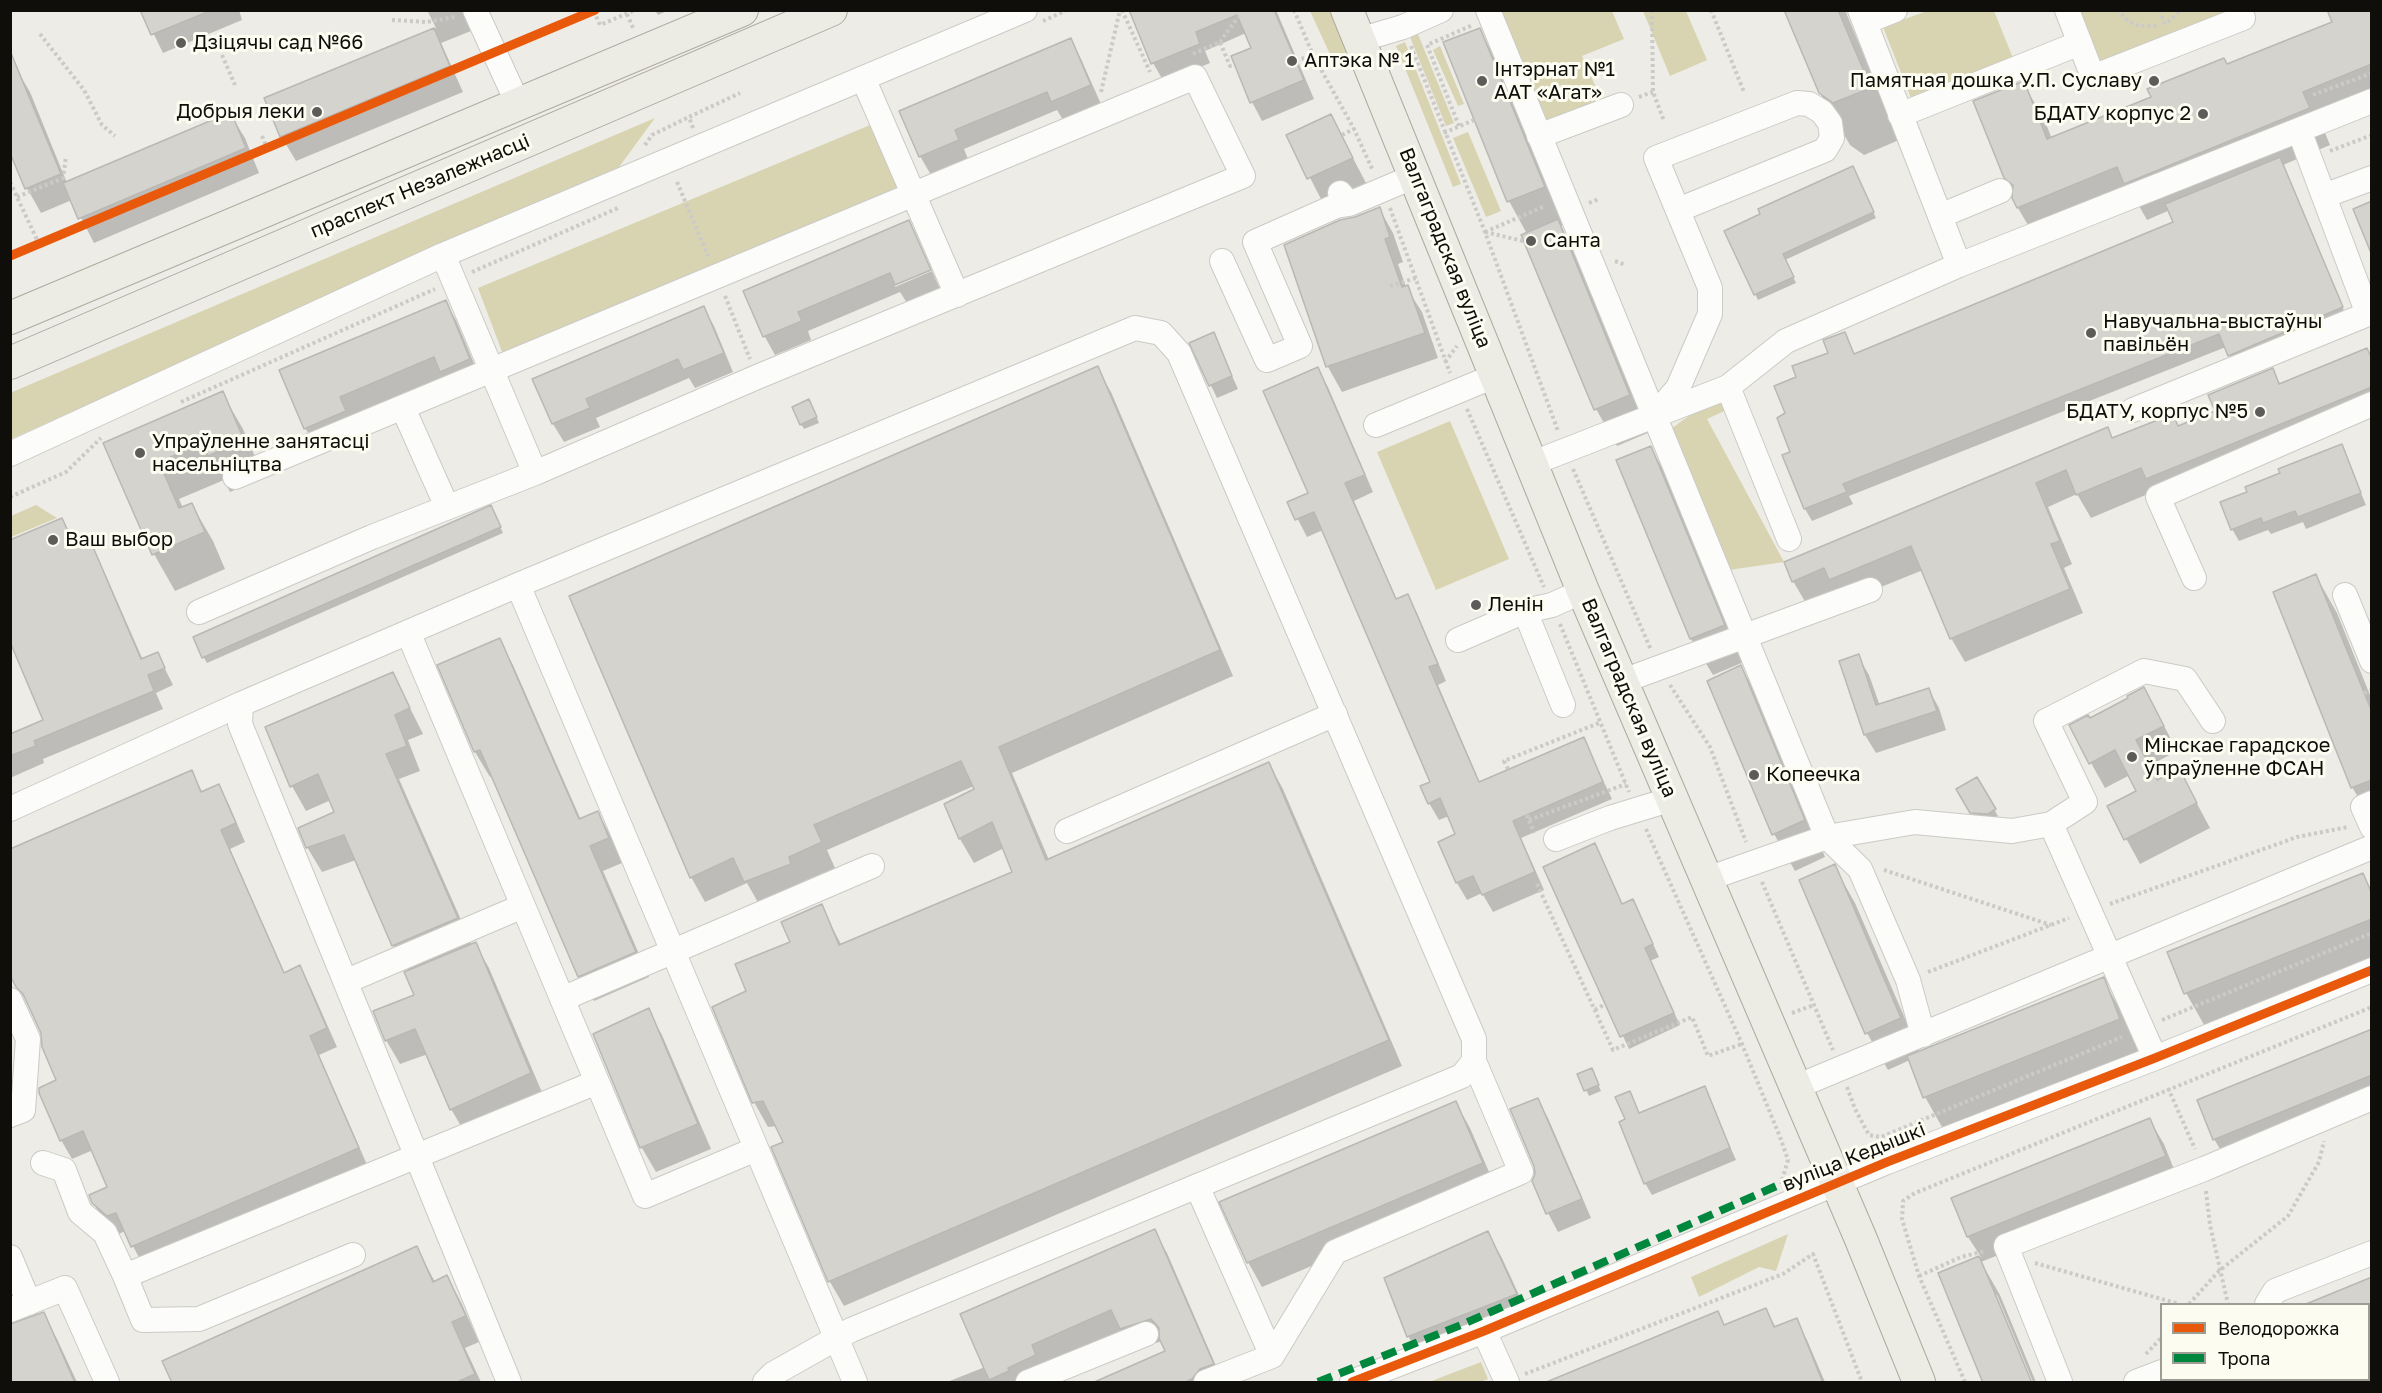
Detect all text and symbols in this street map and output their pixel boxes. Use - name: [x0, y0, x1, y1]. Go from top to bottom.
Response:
- place label: Дзіцячы сад №66: [193, 31, 363, 55]
- marker: Дзіцячы сад №66: [174, 36, 188, 50]
- place label: Аптэка № 1: [1304, 49, 1414, 73]
- marker: Аптэка № 1: [1285, 54, 1299, 68]
- place label: Інтэрнат №1 ААТ «Агат»: [1494, 58, 1615, 105]
- place label: Памятная дошка У.П. Суславу: [1850, 69, 2142, 93]
- marker: Інтэрнат №1 ААТ «Агат»: [1475, 74, 1489, 88]
- marker: Памятная дошка У.П. Суславу: [2147, 74, 2161, 88]
- place label: Добрыя леки: [176, 100, 305, 124]
- place label: БДАТУ корпус 2: [2034, 102, 2191, 126]
- marker: Добрыя леки: [310, 105, 324, 119]
- marker: БДАТУ корпус 2: [2196, 107, 2210, 121]
- street label: праспект Незалежнасці: [307, 129, 533, 243]
- street label: Валгаградская вуліца: [1394, 144, 1496, 352]
- place label: Санта: [1543, 229, 1601, 253]
- marker: Санта: [1524, 234, 1538, 248]
- place label: Навучальна-выстаўны павільён: [2103, 310, 2323, 357]
- marker: Навучальна-выстаўны павільён: [2084, 326, 2098, 340]
- place label: БДАТУ, корпус №5: [2066, 400, 2248, 424]
- marker: БДАТУ, корпус №5: [2253, 405, 2267, 419]
- place label: Упраўленне занятасці насельніцтва: [152, 430, 370, 477]
- marker: Упраўленне занятасці насельніцтва: [133, 446, 147, 460]
- place label: Ваш выбор: [65, 528, 173, 552]
- marker: Ваш выбор: [46, 533, 60, 547]
- place label: Ленін: [1488, 593, 1544, 617]
- street label: Валгаградская вуліца: [1576, 595, 1682, 801]
- marker: Ленін: [1469, 598, 1483, 612]
- place label: Мінскае гарадское ўпраўленне ФСАН: [2144, 734, 2330, 781]
- marker: Мінскае гарадское ўпраўленне ФСАН: [2125, 750, 2139, 764]
- place label: Копеечка: [1766, 763, 1860, 787]
- marker: Копеечка: [1747, 768, 1761, 782]
- street label: вуліца Кедышкі: [1779, 1117, 1929, 1197]
- legend: [2160, 1303, 2370, 1381]
- text: Велодорожка: [2218, 1317, 2339, 1339]
- text: Тропа: [2218, 1347, 2270, 1369]

